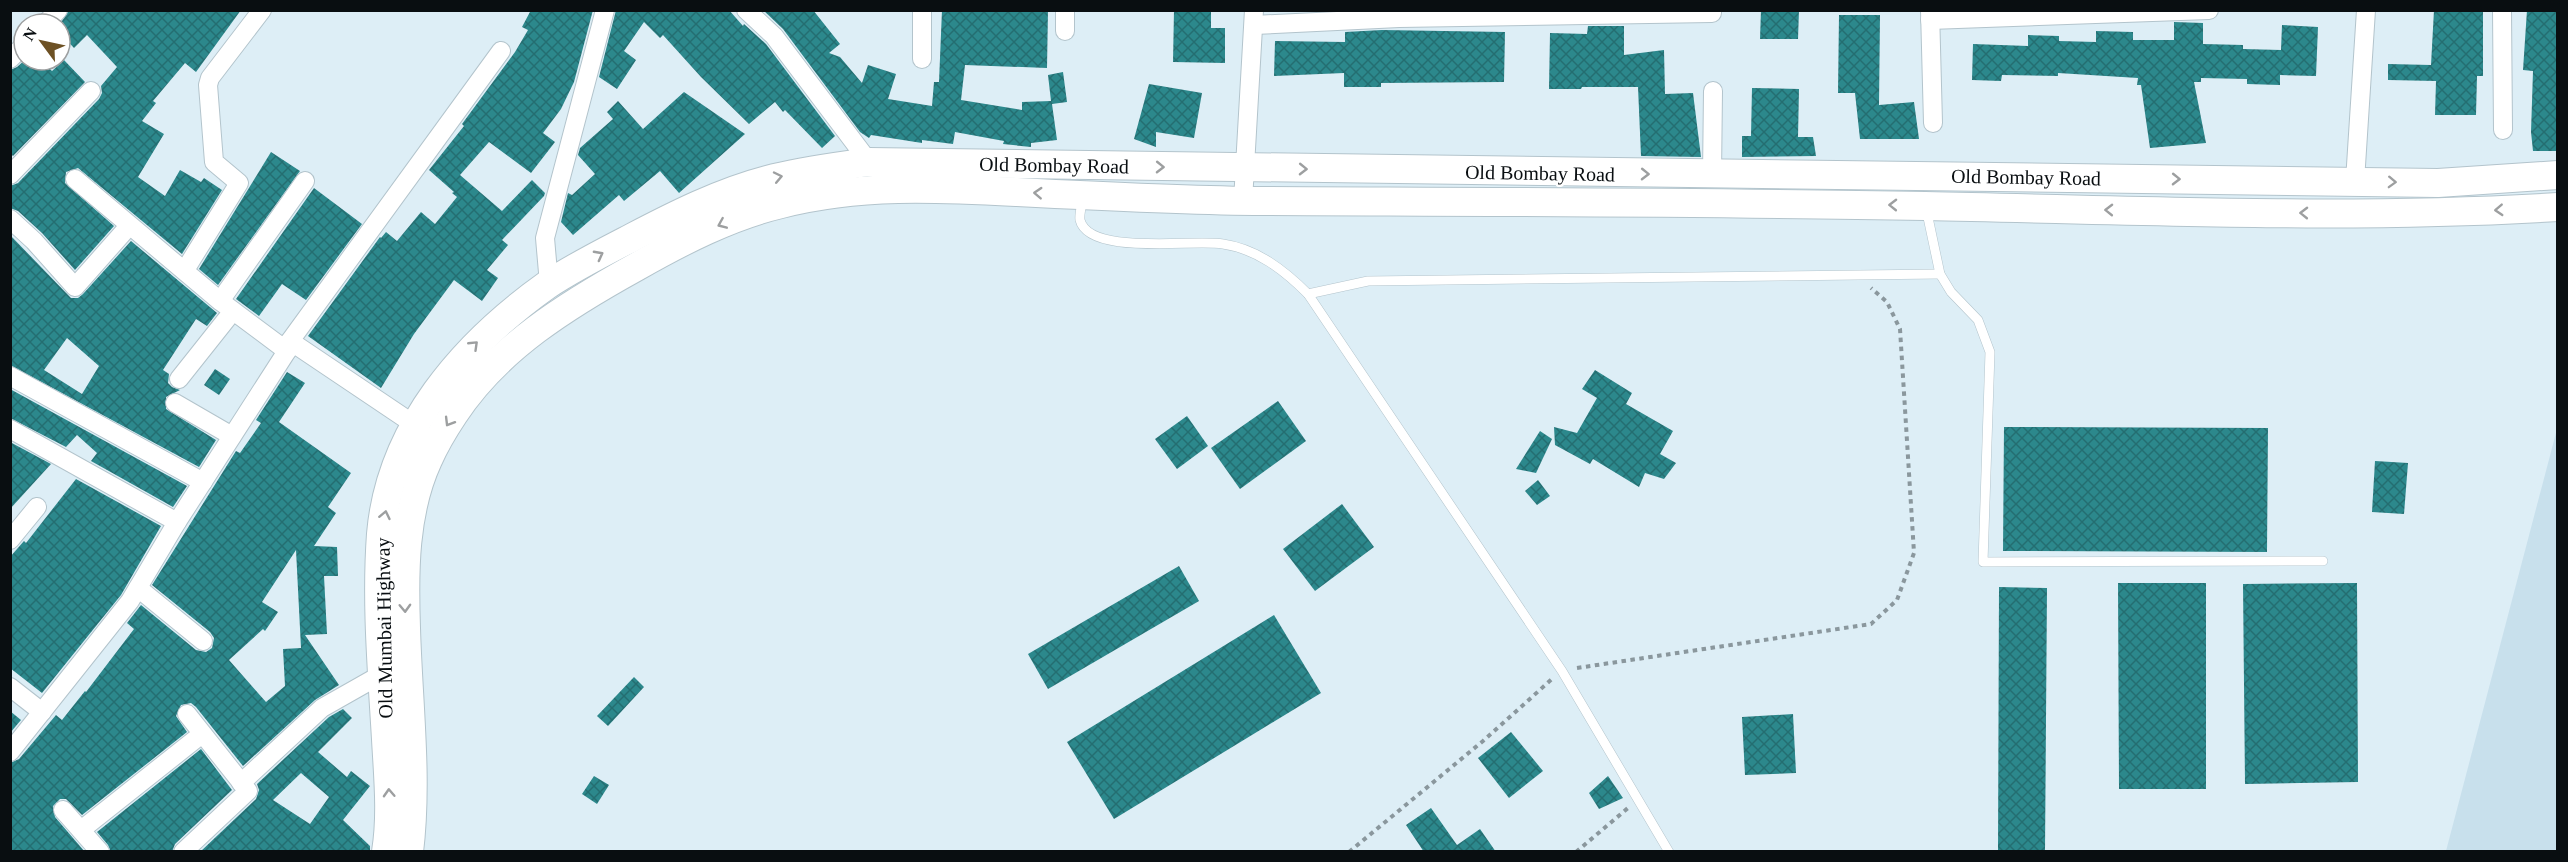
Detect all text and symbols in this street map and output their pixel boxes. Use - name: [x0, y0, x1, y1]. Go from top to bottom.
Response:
- north arrow: [12, 12, 72, 72]
- text: N: [20, 24, 40, 44]
- street label: Old Bombay Road: [979, 153, 1129, 178]
- one-way arrow: [1156, 161, 1165, 173]
- street label: Old Bombay Road: [1465, 161, 1615, 186]
- one-way arrow: [1298, 163, 1307, 176]
- street label: Old Bombay Road: [1951, 165, 2101, 190]
- one-way arrow: [1640, 168, 1649, 180]
- one-way arrow: [772, 172, 782, 185]
- one-way arrow: [2171, 172, 2180, 185]
- one-way arrow: [2387, 176, 2396, 188]
- one-way arrow: [1034, 187, 1043, 200]
- one-way arrow: [1889, 199, 1898, 212]
- one-way arrow: [2105, 203, 2114, 216]
- one-way arrow: [2495, 204, 2504, 217]
- one-way arrow: [2300, 207, 2309, 219]
- one-way arrow: [718, 217, 729, 229]
- one-way arrow: [593, 251, 604, 262]
- one-way arrow: [467, 342, 478, 353]
- one-way arrow: [445, 416, 457, 426]
- one-way arrow: [378, 510, 391, 520]
- street label: Old Mumbai Highway: [371, 537, 398, 719]
- one-way arrow: [399, 604, 411, 613]
- one-way arrow: [382, 789, 395, 798]

